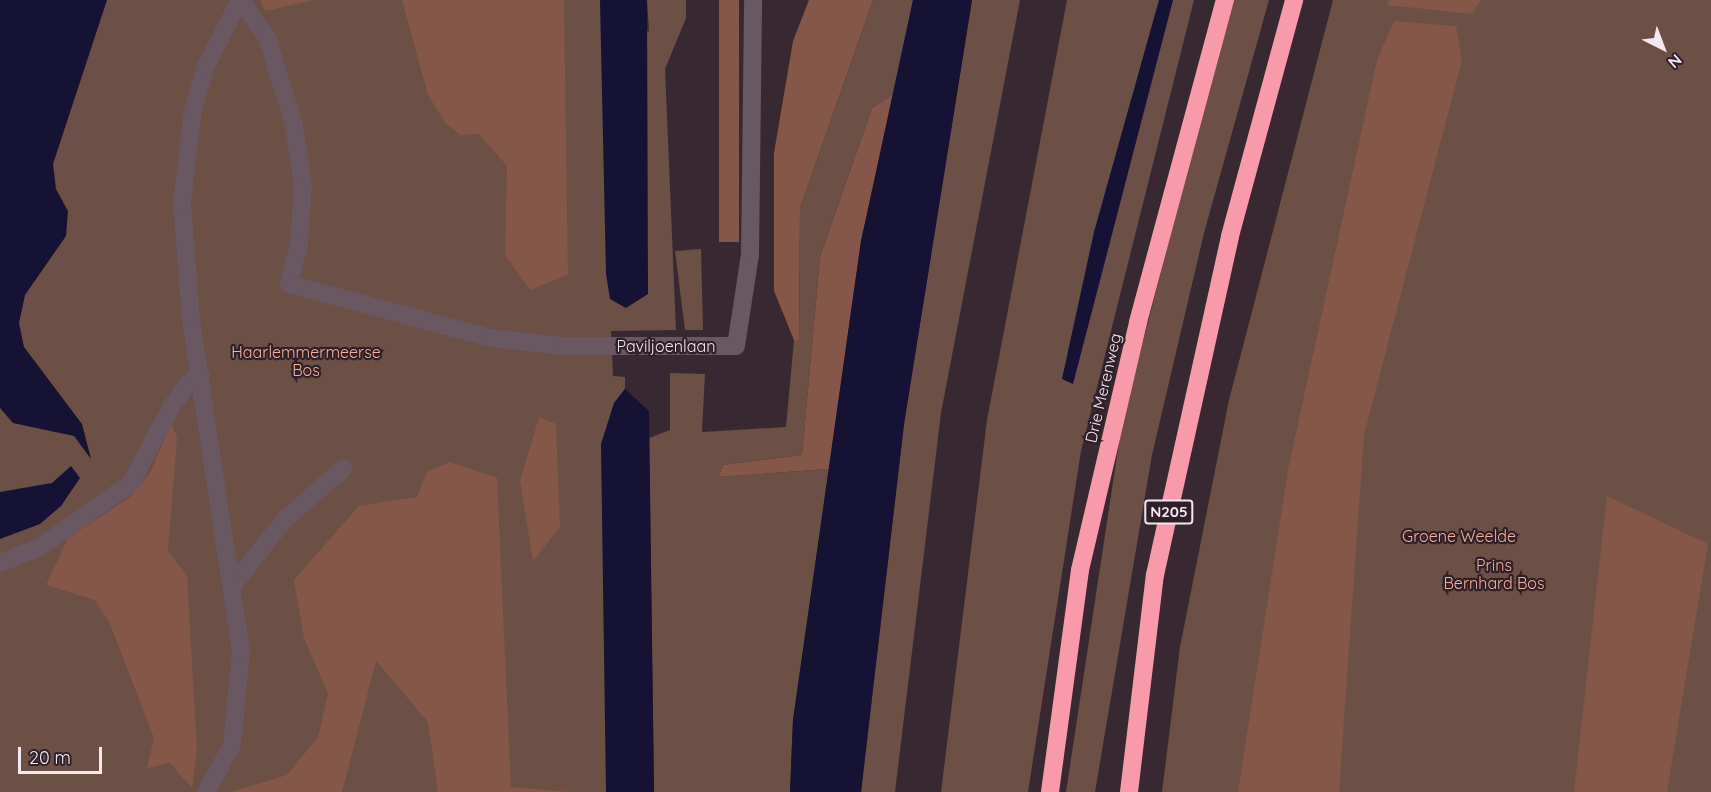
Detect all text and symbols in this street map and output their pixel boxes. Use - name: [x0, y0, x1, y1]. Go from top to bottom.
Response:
- north arrow: [1633, 18, 1693, 78]
- text: N: [1664, 50, 1686, 73]
- street label: Drie Merenweg: [1081, 331, 1125, 445]
- street label: Paviljoenlaan: [616, 336, 716, 356]
- park label: Haarlemmermeerse Bos: [231, 342, 381, 380]
- road number: N205: [1144, 500, 1194, 524]
- park label: Groene Weelde: [1402, 526, 1516, 546]
- park label: Prins Bernhard Bos: [1443, 555, 1545, 593]
- scale bar: [21, 735, 105, 773]
- text: 20 m: [29, 746, 71, 769]

